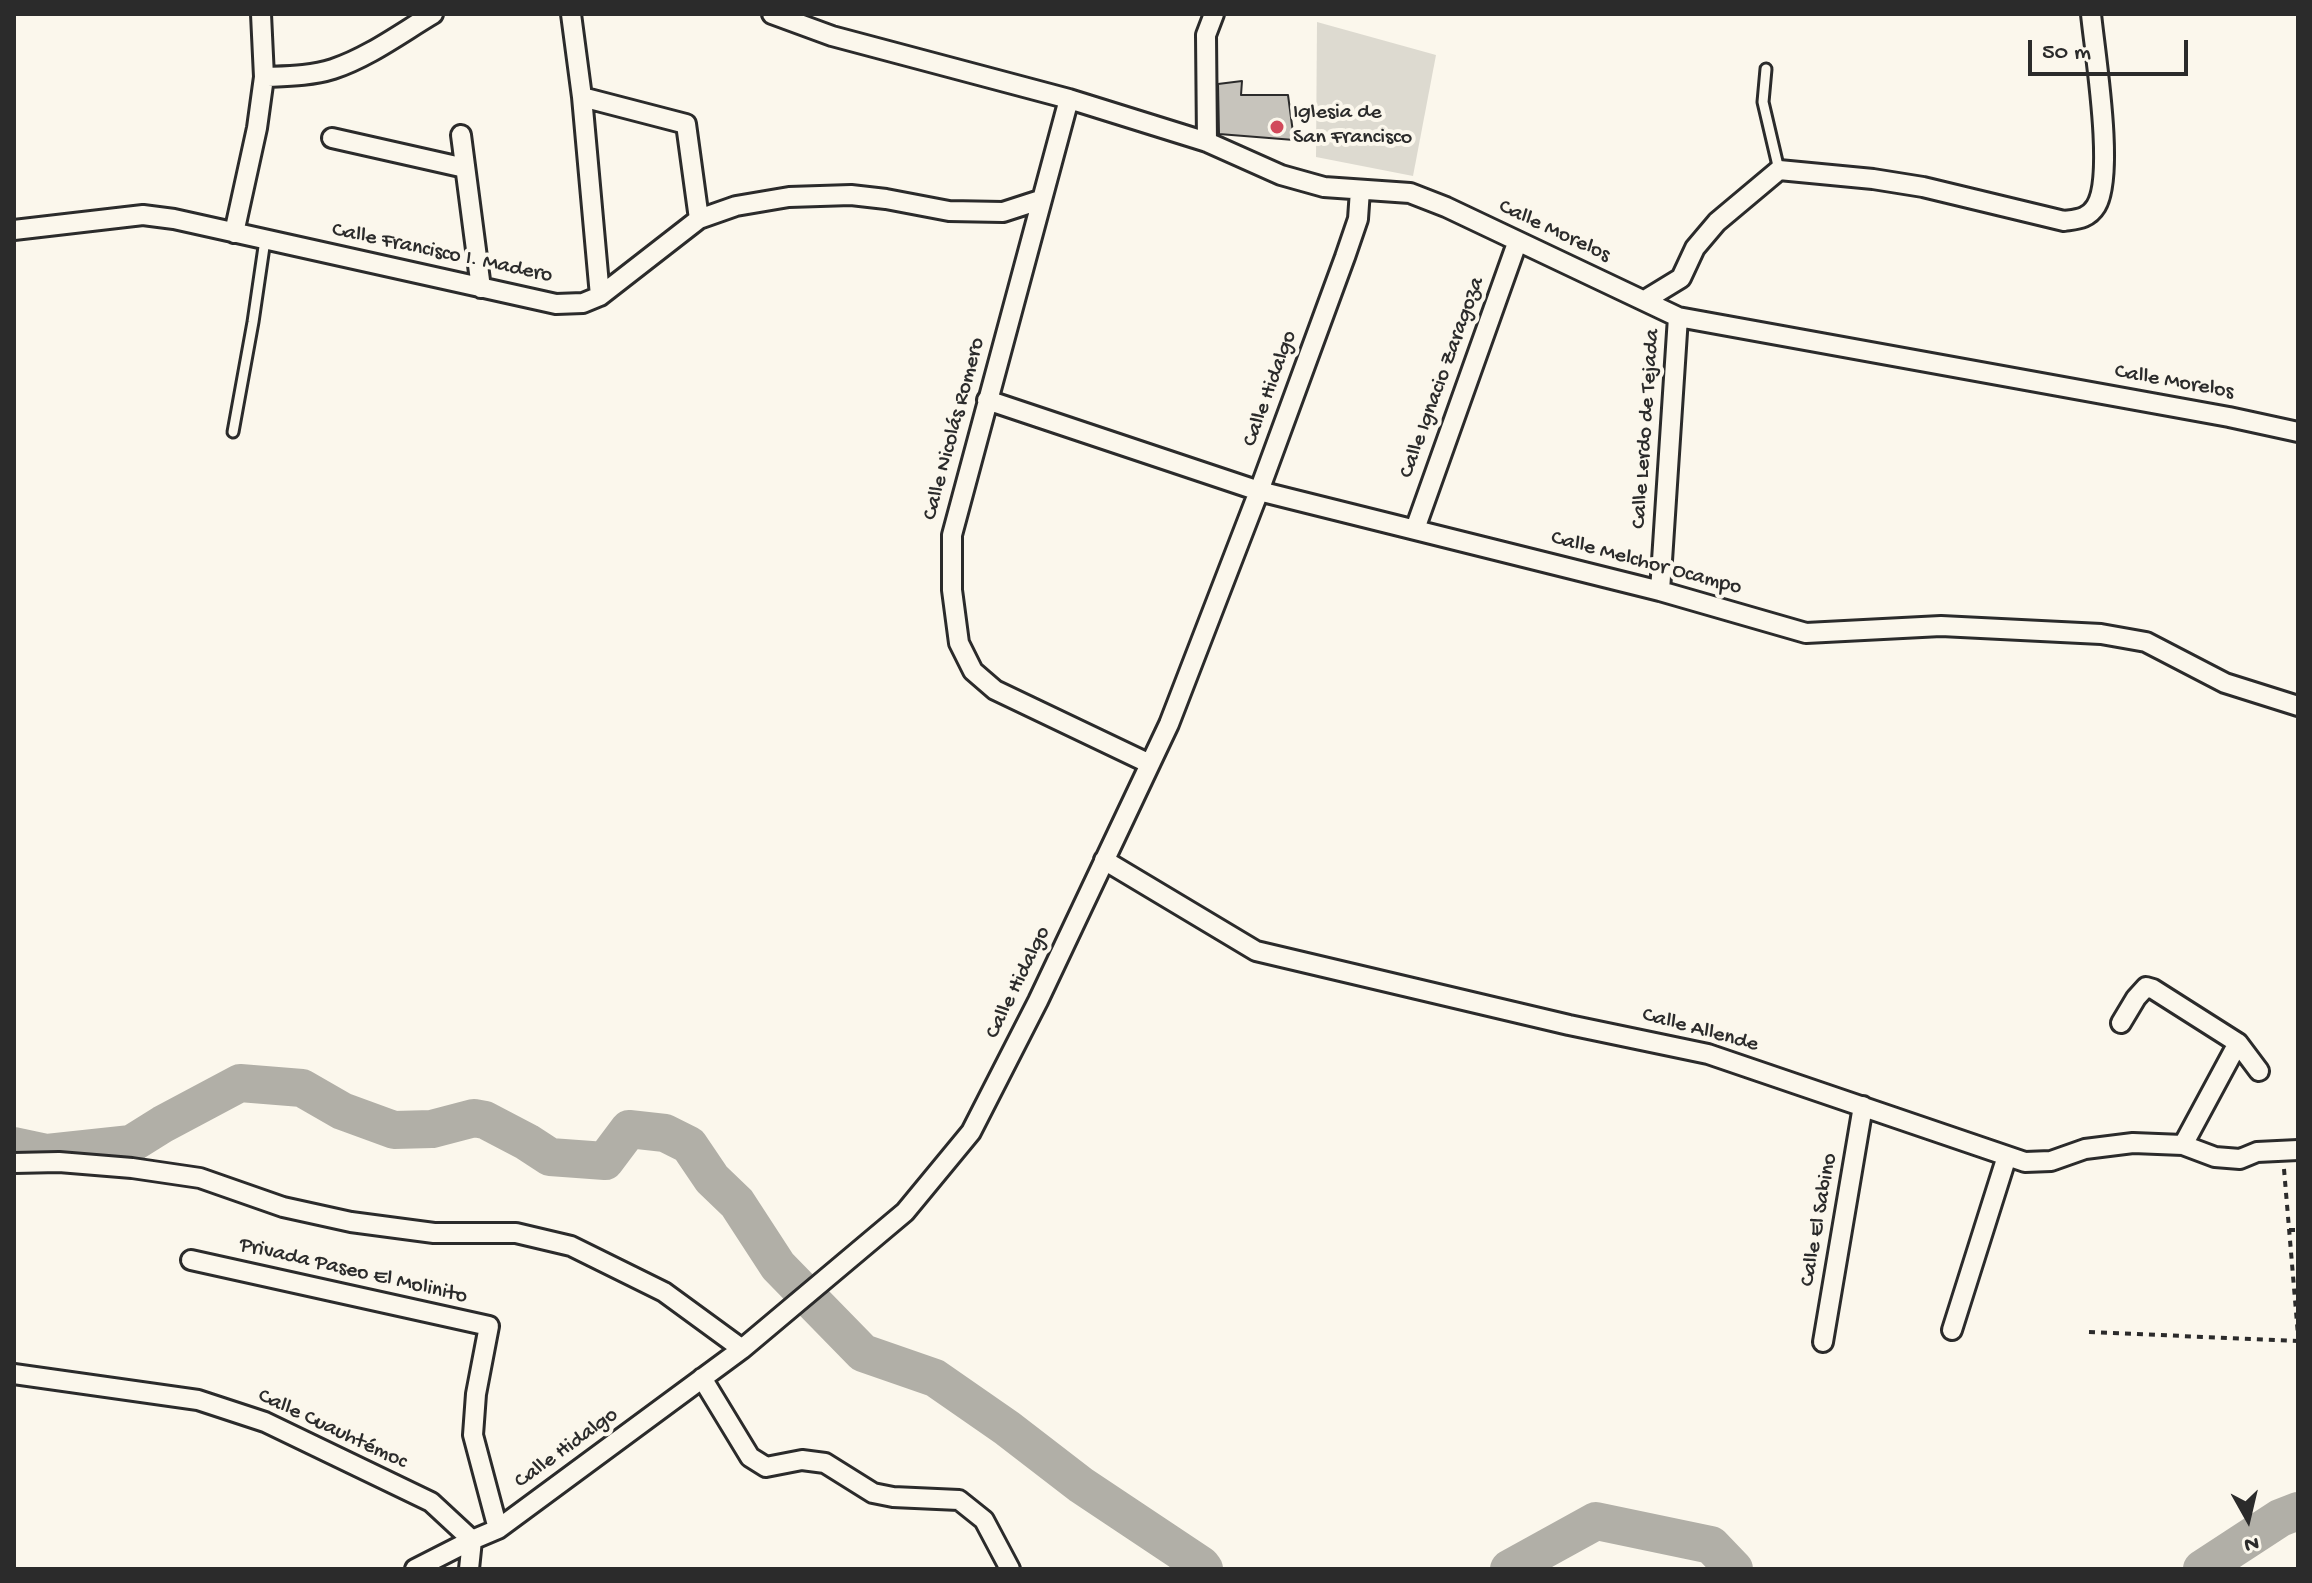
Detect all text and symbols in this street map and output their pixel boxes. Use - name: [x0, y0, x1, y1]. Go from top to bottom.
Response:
- scale bar: [2032, 24, 2192, 74]
- text: 50 m: [2042, 39, 2091, 68]
- place label: Iglesia de San Francisco: [1293, 101, 1412, 152]
- marker: Iglesia de San Francisco: [1268, 118, 1286, 136]
- street label: Calle Morelos: [1494, 195, 1614, 269]
- street label: Calle Francisco I. Madero: [329, 218, 555, 290]
- street label: Calle Ignacio Zaragoza: [1394, 274, 1492, 482]
- street label: Calle Hidalgo: [1238, 327, 1304, 451]
- street label: Calle Lerdo de Tejada: [1627, 328, 1667, 530]
- street label: Calle Nicolás Romero: [918, 335, 992, 523]
- street label: Calle Morelos: [2112, 360, 2236, 406]
- street label: Calle Melchor Ocampo: [1548, 526, 1744, 602]
- street label: Calle Hidalgo: [980, 923, 1058, 1043]
- street label: Calle Allende: [1639, 1003, 1761, 1059]
- street label: Calle El Sabino: [1795, 1151, 1845, 1289]
- street label: Privada Paseo El Molinito: [236, 1233, 470, 1311]
- street label: Calle Cuauhtémoc: [253, 1384, 411, 1476]
- street label: Calle Hidalgo: [510, 1403, 624, 1495]
- north arrow: [2208, 1479, 2288, 1559]
- text: N: [2242, 1529, 2260, 1557]

